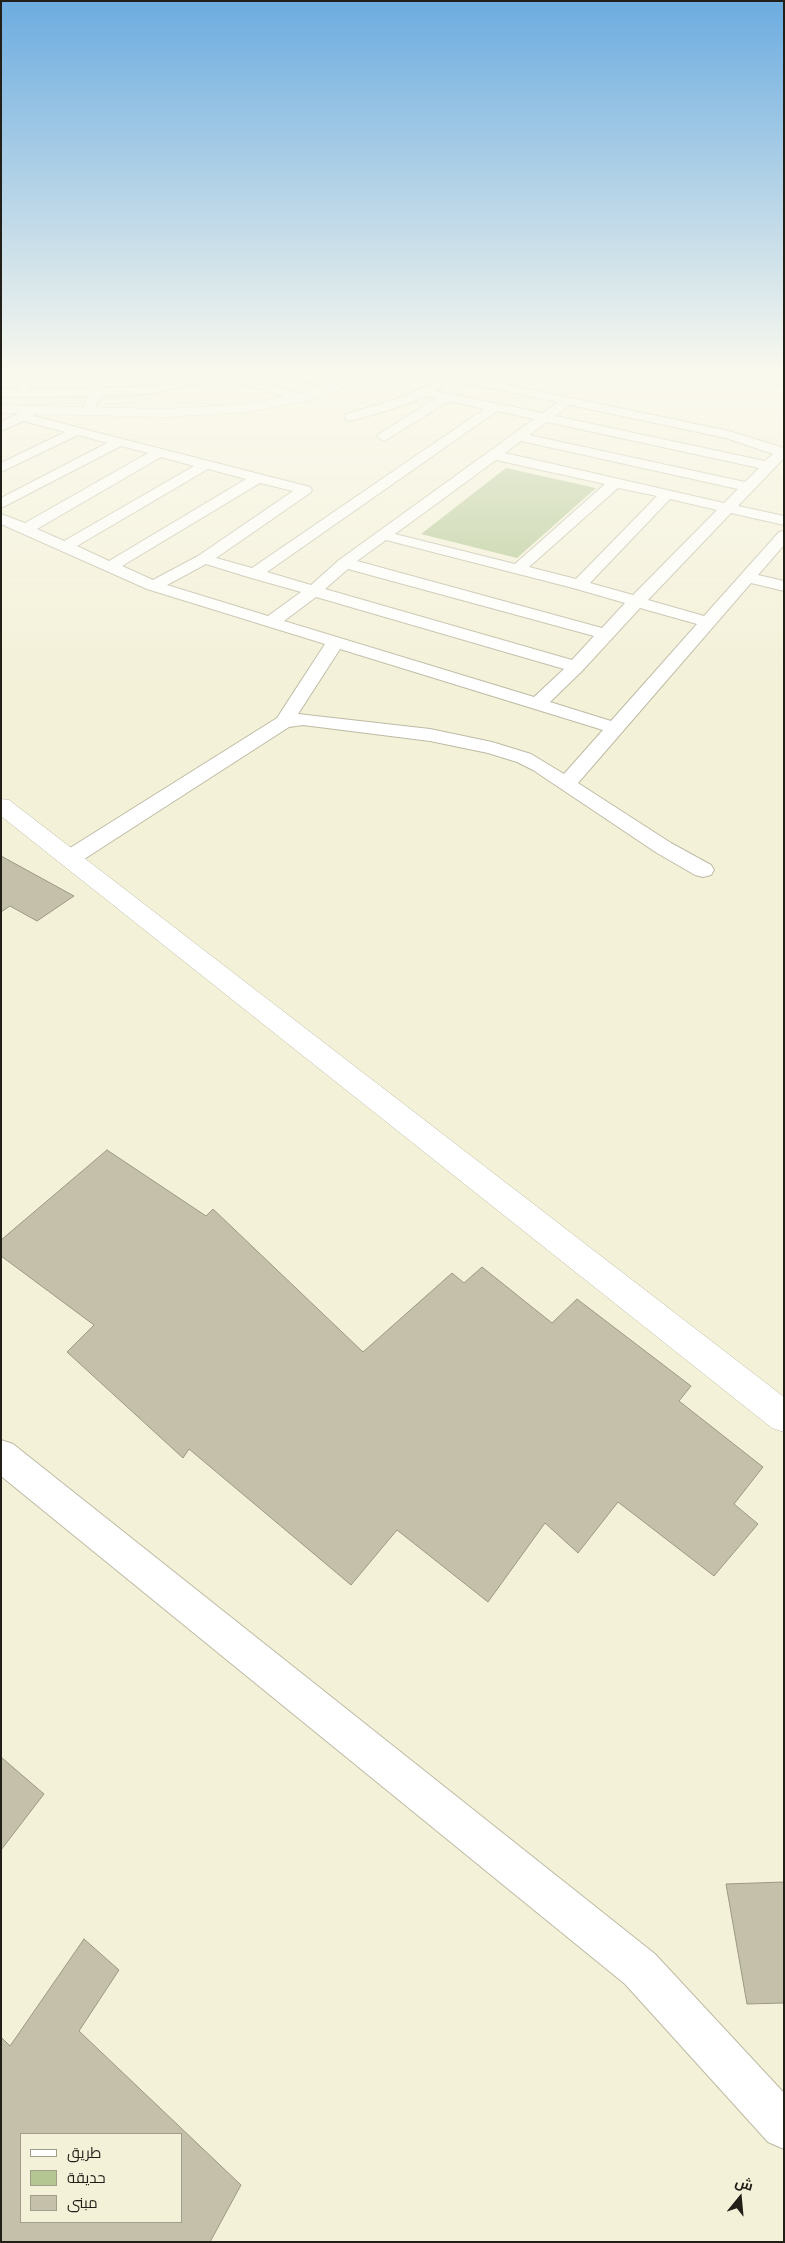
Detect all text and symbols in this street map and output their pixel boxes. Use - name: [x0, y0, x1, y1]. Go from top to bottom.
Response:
- legend: [20, 2133, 182, 2223]
- text: طريق: [67, 2143, 101, 2162]
- text: حديقة: [67, 2168, 106, 2187]
- text: ش: [733, 2172, 756, 2194]
- north arrow: [715, 2173, 765, 2223]
- text: مبنى: [67, 2193, 98, 2212]

